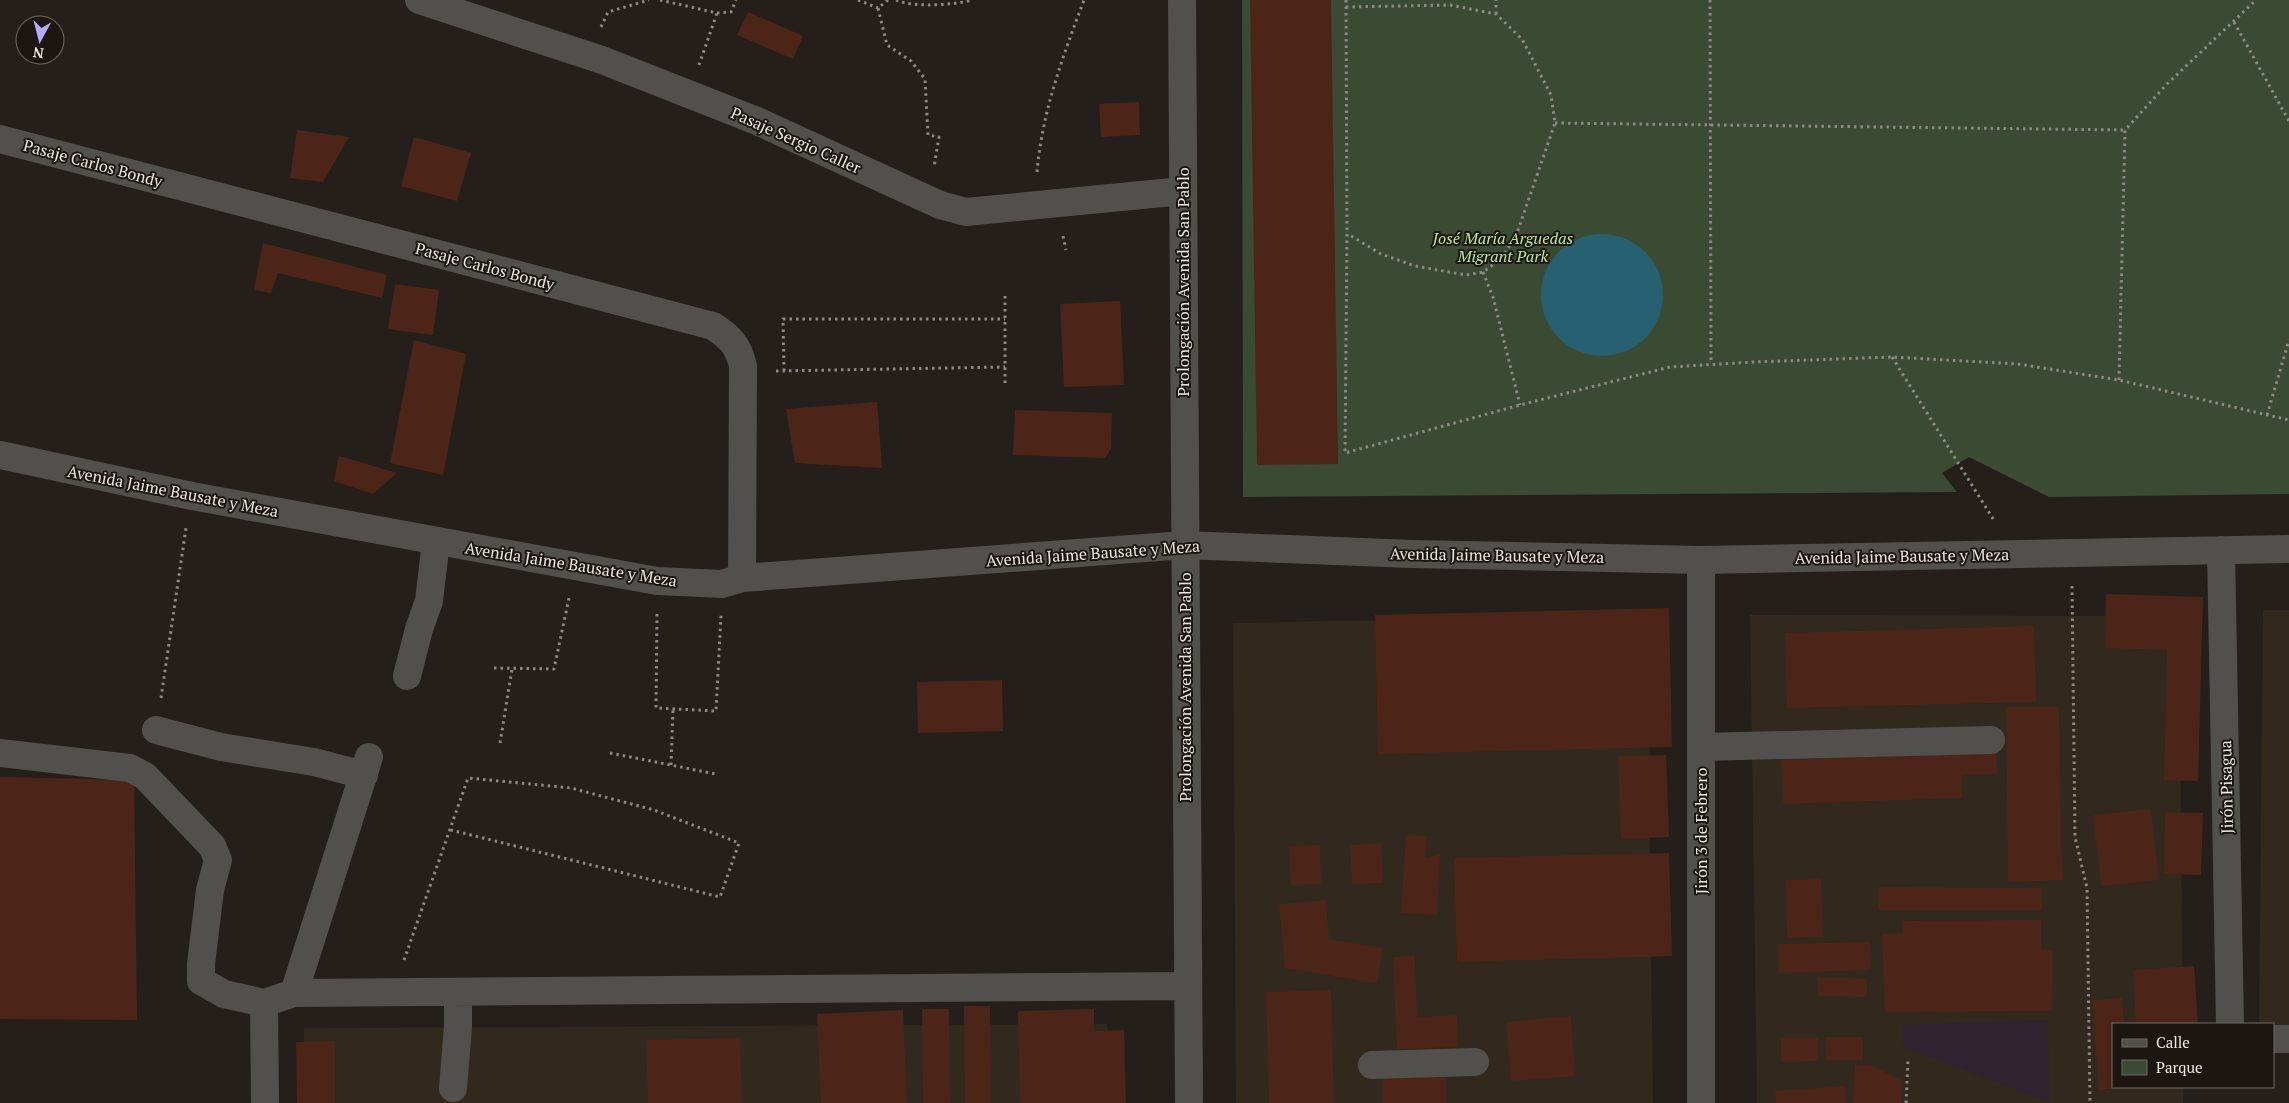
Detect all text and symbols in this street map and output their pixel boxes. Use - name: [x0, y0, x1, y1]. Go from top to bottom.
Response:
- north arrow: [15, 15, 65, 65]
- text: N: [32, 43, 45, 63]
- street label: Pasaje Sergio Caller: [728, 101, 865, 179]
- street label: Pasaje Carlos Bondy: [21, 134, 166, 192]
- street label: Prolongación Avenida San Pablo: [1172, 167, 1194, 397]
- park label: José María Arguedas Migrant Park: [1432, 227, 1574, 267]
- street label: Pasaje Carlos Bondy: [413, 237, 558, 295]
- street label: Avenida Jaime Bausate y Meza: [66, 460, 280, 522]
- street label: Avenida Jaime Bausate y Meza: [985, 535, 1201, 571]
- street label: Avenida Jaime Bausate y Meza: [463, 536, 679, 592]
- street label: Avenida Jaime Bausate y Meza: [1390, 542, 1604, 568]
- street label: Avenida Jaime Bausate y Meza: [1795, 543, 2009, 569]
- street label: Prolongación Avenida San Pablo: [1174, 572, 1196, 802]
- street label: Jirón Pisagua: [2214, 740, 2238, 834]
- street label: Jirón 3 de Febrero: [1690, 768, 1712, 894]
- legend: [2112, 1023, 2274, 1088]
- text: Calle: [2156, 1032, 2190, 1052]
- text: Parque: [2156, 1057, 2203, 1077]

